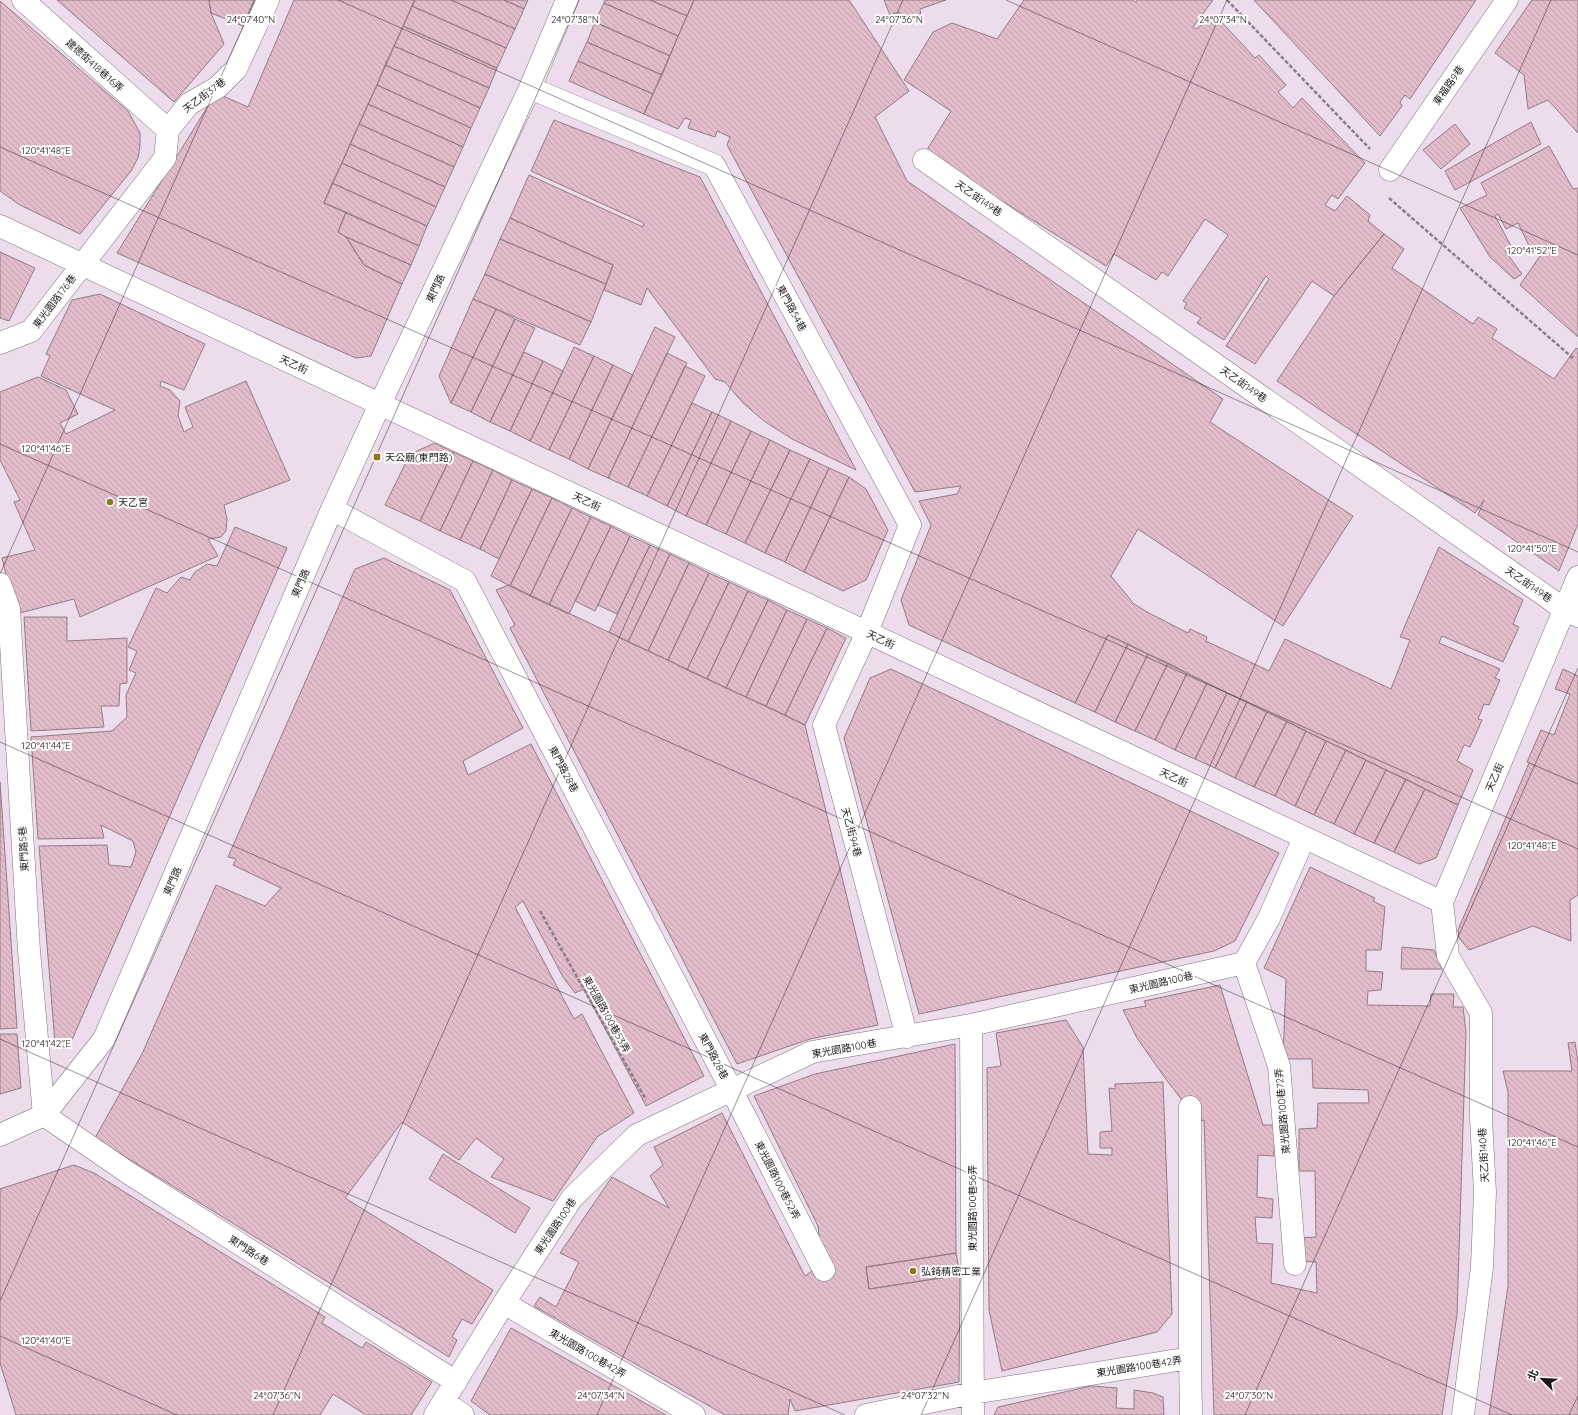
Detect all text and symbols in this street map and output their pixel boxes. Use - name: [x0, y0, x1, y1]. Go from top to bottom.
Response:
- text: 24°07'40"N: [227, 13, 275, 26]
- text: 24°07'38"N: [551, 13, 599, 26]
- text: 24°07'36"N: [875, 13, 923, 26]
- text: 24°07'34"N: [1199, 13, 1247, 26]
- street label: 建德街418巷16弄: [63, 36, 126, 95]
- street label: 東福路9巷: [1430, 63, 1467, 108]
- street label: 天乙街37巷: [180, 75, 228, 116]
- text: 120°41'48"E: [21, 144, 71, 157]
- street label: 天乙街149巷: [953, 178, 1005, 219]
- text: 120°41'52"E: [1507, 244, 1557, 257]
- street label: 東光園路176巷: [30, 272, 79, 331]
- street label: 東門路: [423, 272, 448, 305]
- street label: 東門路54巷: [774, 283, 809, 334]
- street label: 天乙街: [277, 352, 310, 377]
- street label: 天乙街149巷: [1218, 364, 1270, 405]
- text: 120°41'46"E: [21, 442, 71, 455]
- place label: 天公廟(東門路): [385, 451, 453, 464]
- marker: 天公廟(東門路): [372, 452, 382, 462]
- street label: 天乙街: [570, 489, 603, 514]
- place label: 天乙宮: [118, 496, 148, 509]
- marker: 天乙宮: [105, 497, 115, 507]
- text: 120°41'50"E: [1507, 542, 1557, 555]
- street label: 天乙街149巷: [1503, 564, 1555, 605]
- street label: 東門路: [289, 567, 312, 600]
- street label: 天乙街: [864, 627, 897, 652]
- text: 120°41'44"E: [21, 739, 71, 752]
- street label: 東門路28巷: [546, 744, 581, 795]
- street label: 天乙街: [1483, 761, 1506, 794]
- street label: 天乙街: [1157, 765, 1190, 790]
- street label: 天乙街94巷: [839, 806, 864, 858]
- street label: 東門路5巷: [16, 826, 31, 872]
- text: 120°41'48"E: [1507, 839, 1557, 852]
- street label: 東門路: [161, 865, 184, 898]
- street label: 東光園路100巷: [1128, 969, 1195, 996]
- street label: 東光園路100巷53弄: [580, 973, 633, 1055]
- street label: 東門路28巷: [696, 1031, 731, 1082]
- street label: 東光園路100巷: [811, 1036, 878, 1061]
- text: 120°41'42"E: [21, 1037, 71, 1050]
- street label: 東光園路100巷72弄: [1272, 1067, 1293, 1154]
- street label: 天乙街140巷: [1476, 1127, 1491, 1183]
- text: 120°41'46"E: [1507, 1136, 1557, 1149]
- street label: 東光園路100巷52弄: [752, 1139, 803, 1222]
- street label: 東光園路100巷56弄: [966, 1165, 979, 1251]
- street label: 東光園路100巷: [532, 1195, 579, 1257]
- street label: 東門路6巷: [226, 1233, 271, 1268]
- place label: 弘錡精密工業: [921, 1265, 981, 1278]
- marker: 弘錡精密工業: [908, 1266, 918, 1276]
- street label: 東光園路100巷42弄: [547, 1326, 628, 1381]
- text: 120°41'40"E: [21, 1334, 71, 1347]
- street label: 東光園路100巷42弄: [1095, 1353, 1183, 1380]
- north arrow: [1522, 1359, 1562, 1399]
- text: 北: [1524, 1367, 1541, 1383]
- text: 24°07'36"N: [253, 1389, 301, 1402]
- text: 24°07'34"N: [577, 1389, 625, 1402]
- text: 24°07'32"N: [901, 1389, 949, 1402]
- text: 24°07'30"N: [1225, 1389, 1273, 1402]

